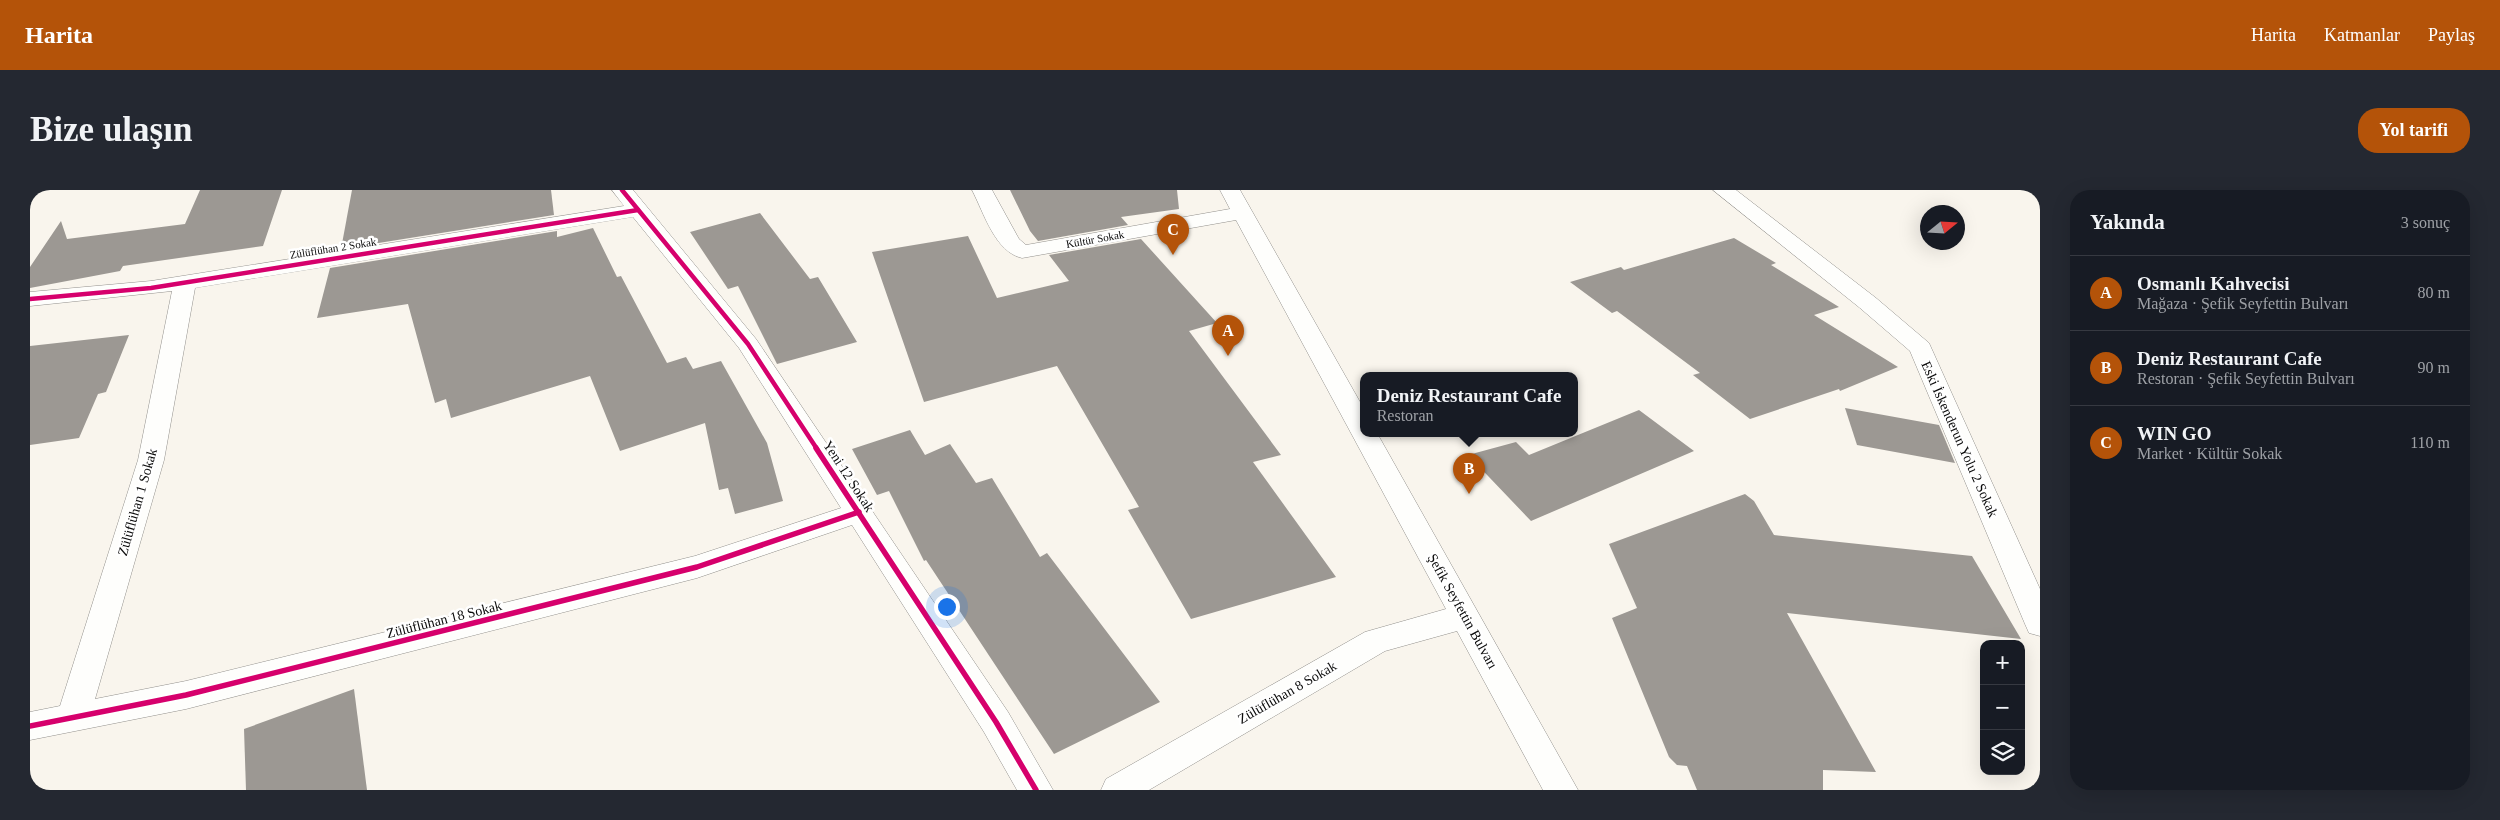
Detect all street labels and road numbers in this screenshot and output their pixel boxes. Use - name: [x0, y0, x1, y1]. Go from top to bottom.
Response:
- street label: Kültür Sokak: [1065, 228, 1126, 250]
- street label: Zülüflühan 2 Sokak: [289, 235, 378, 261]
- street label: Eski İskenderun Yolu 2 Sokak: [1918, 359, 2001, 520]
- street label: Yeni 12 Sokak: [820, 438, 877, 515]
- street label: Zülüflühan 1 Sokak: [115, 447, 160, 558]
- street label: Şefik Seyfettin Bulvarı: [1425, 551, 1500, 671]
- street label: Zülüflühan 18 Sokak: [385, 598, 503, 641]
- street label: Zülüflühan 8 Sokak: [1235, 658, 1339, 727]

